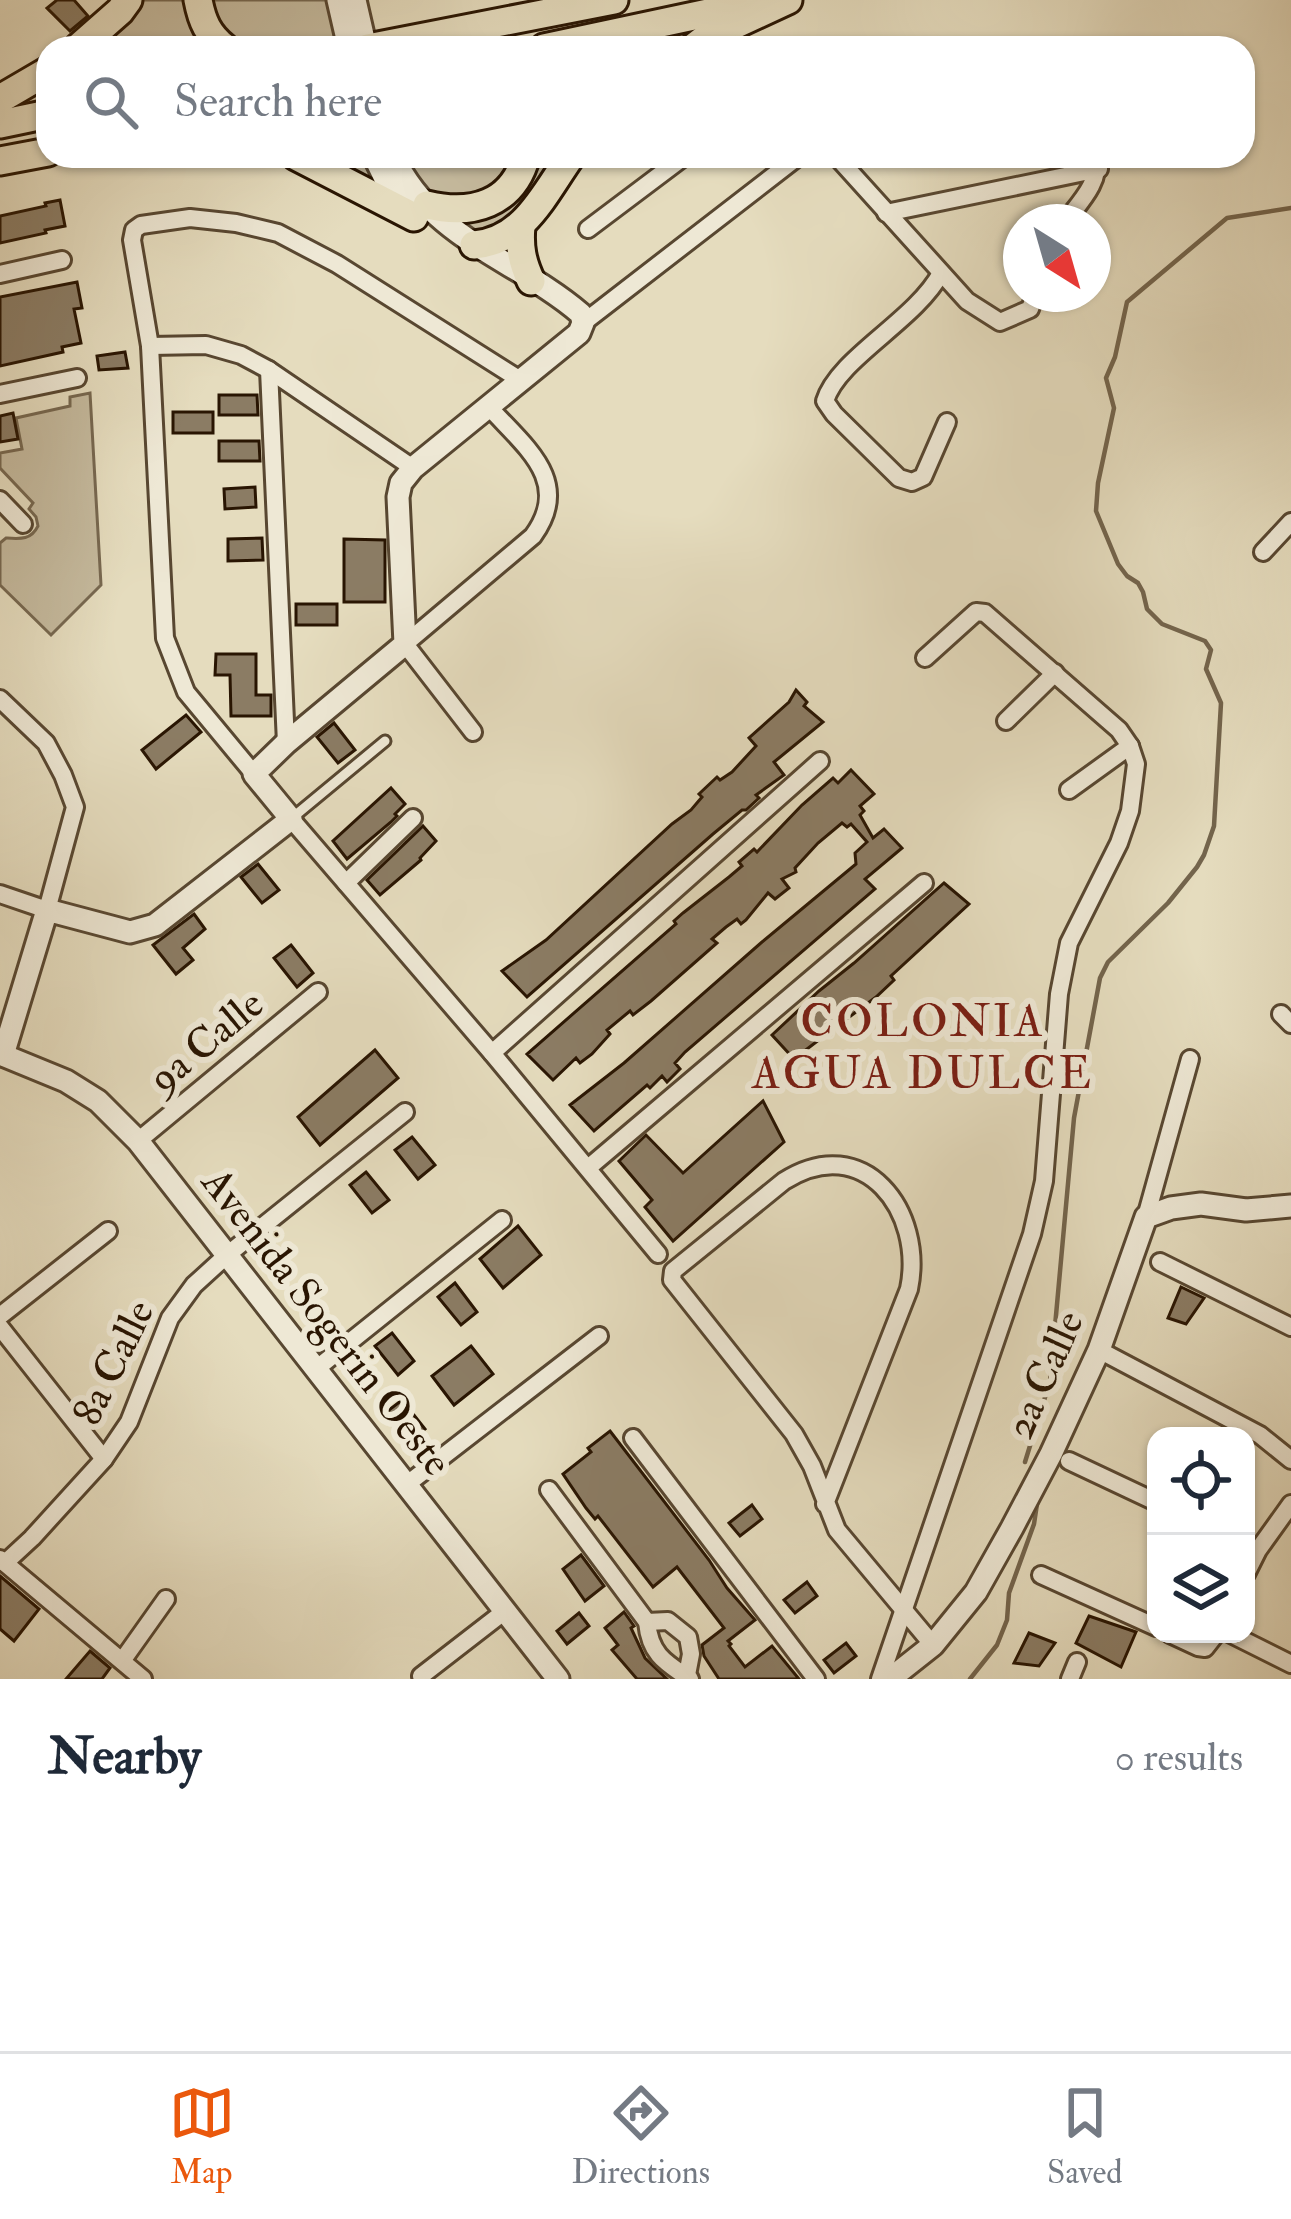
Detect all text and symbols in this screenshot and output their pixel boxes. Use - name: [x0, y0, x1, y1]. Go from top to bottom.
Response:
- search box: [36, 36, 1255, 168]
- icon: search: [78, 69, 144, 135]
- text: Search here: [174, 74, 382, 130]
- north arrow: [1003, 204, 1111, 312]
- street label: 9a Calle: [136, 978, 274, 1107]
- district label: COLONIA AGUA DULCE: [751, 994, 1094, 1102]
- street label: Avenida Sogerin Oeste: [189, 1157, 463, 1487]
- street label: 8a Calle: [61, 1292, 166, 1434]
- street label: 2a Calle: [994, 1303, 1096, 1447]
- map controls: [1147, 1427, 1255, 1643]
- button: locate: [1147, 1427, 1255, 1535]
- button: layers: [1147, 1535, 1255, 1643]
- text: Nearby: [48, 1725, 201, 1789]
- text: 0 results: [1115, 1733, 1243, 1782]
- tab: Map: [169, 2080, 235, 2193]
- tab: Directions: [572, 2080, 710, 2193]
- tab: Saved: [1047, 2080, 1122, 2193]

